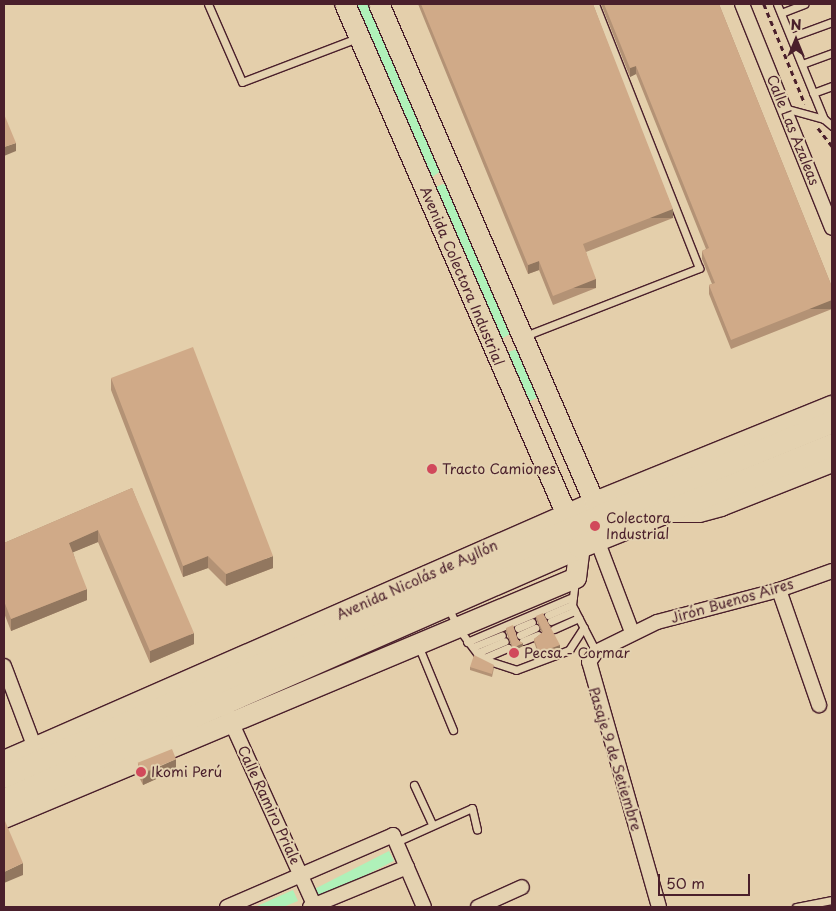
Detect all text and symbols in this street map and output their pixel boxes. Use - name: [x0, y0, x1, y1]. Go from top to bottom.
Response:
- text: N: [790, 14, 802, 35]
- north arrow: [771, 15, 821, 65]
- street label: Calle Las Azaleas: [763, 72, 823, 188]
- street label: Avenida Colectora Industrial: [417, 185, 507, 367]
- place label: Tracto Camiones: [442, 461, 555, 477]
- marker: Tracto Camiones: [426, 463, 438, 475]
- place label: Colectora Industrial: [606, 510, 671, 542]
- marker: Colectora Industrial: [588, 519, 602, 533]
- street label: Avenida Nicolás de Ayllón: [333, 537, 501, 623]
- street label: Jirón Buenos Aires: [668, 575, 796, 627]
- place label: Pecsa - Cormar: [524, 645, 631, 661]
- marker: Pecsa - Cormar: [508, 647, 520, 659]
- street label: Pasaje 9 de Setiembre: [585, 686, 645, 832]
- street label: Calle Ramiro Priale: [234, 742, 304, 868]
- place label: Ikomi Perú: [151, 764, 222, 780]
- marker: Ikomi Perú: [135, 766, 147, 778]
- scale bar: [661, 864, 754, 896]
- text: 50 m: [666, 871, 705, 894]

